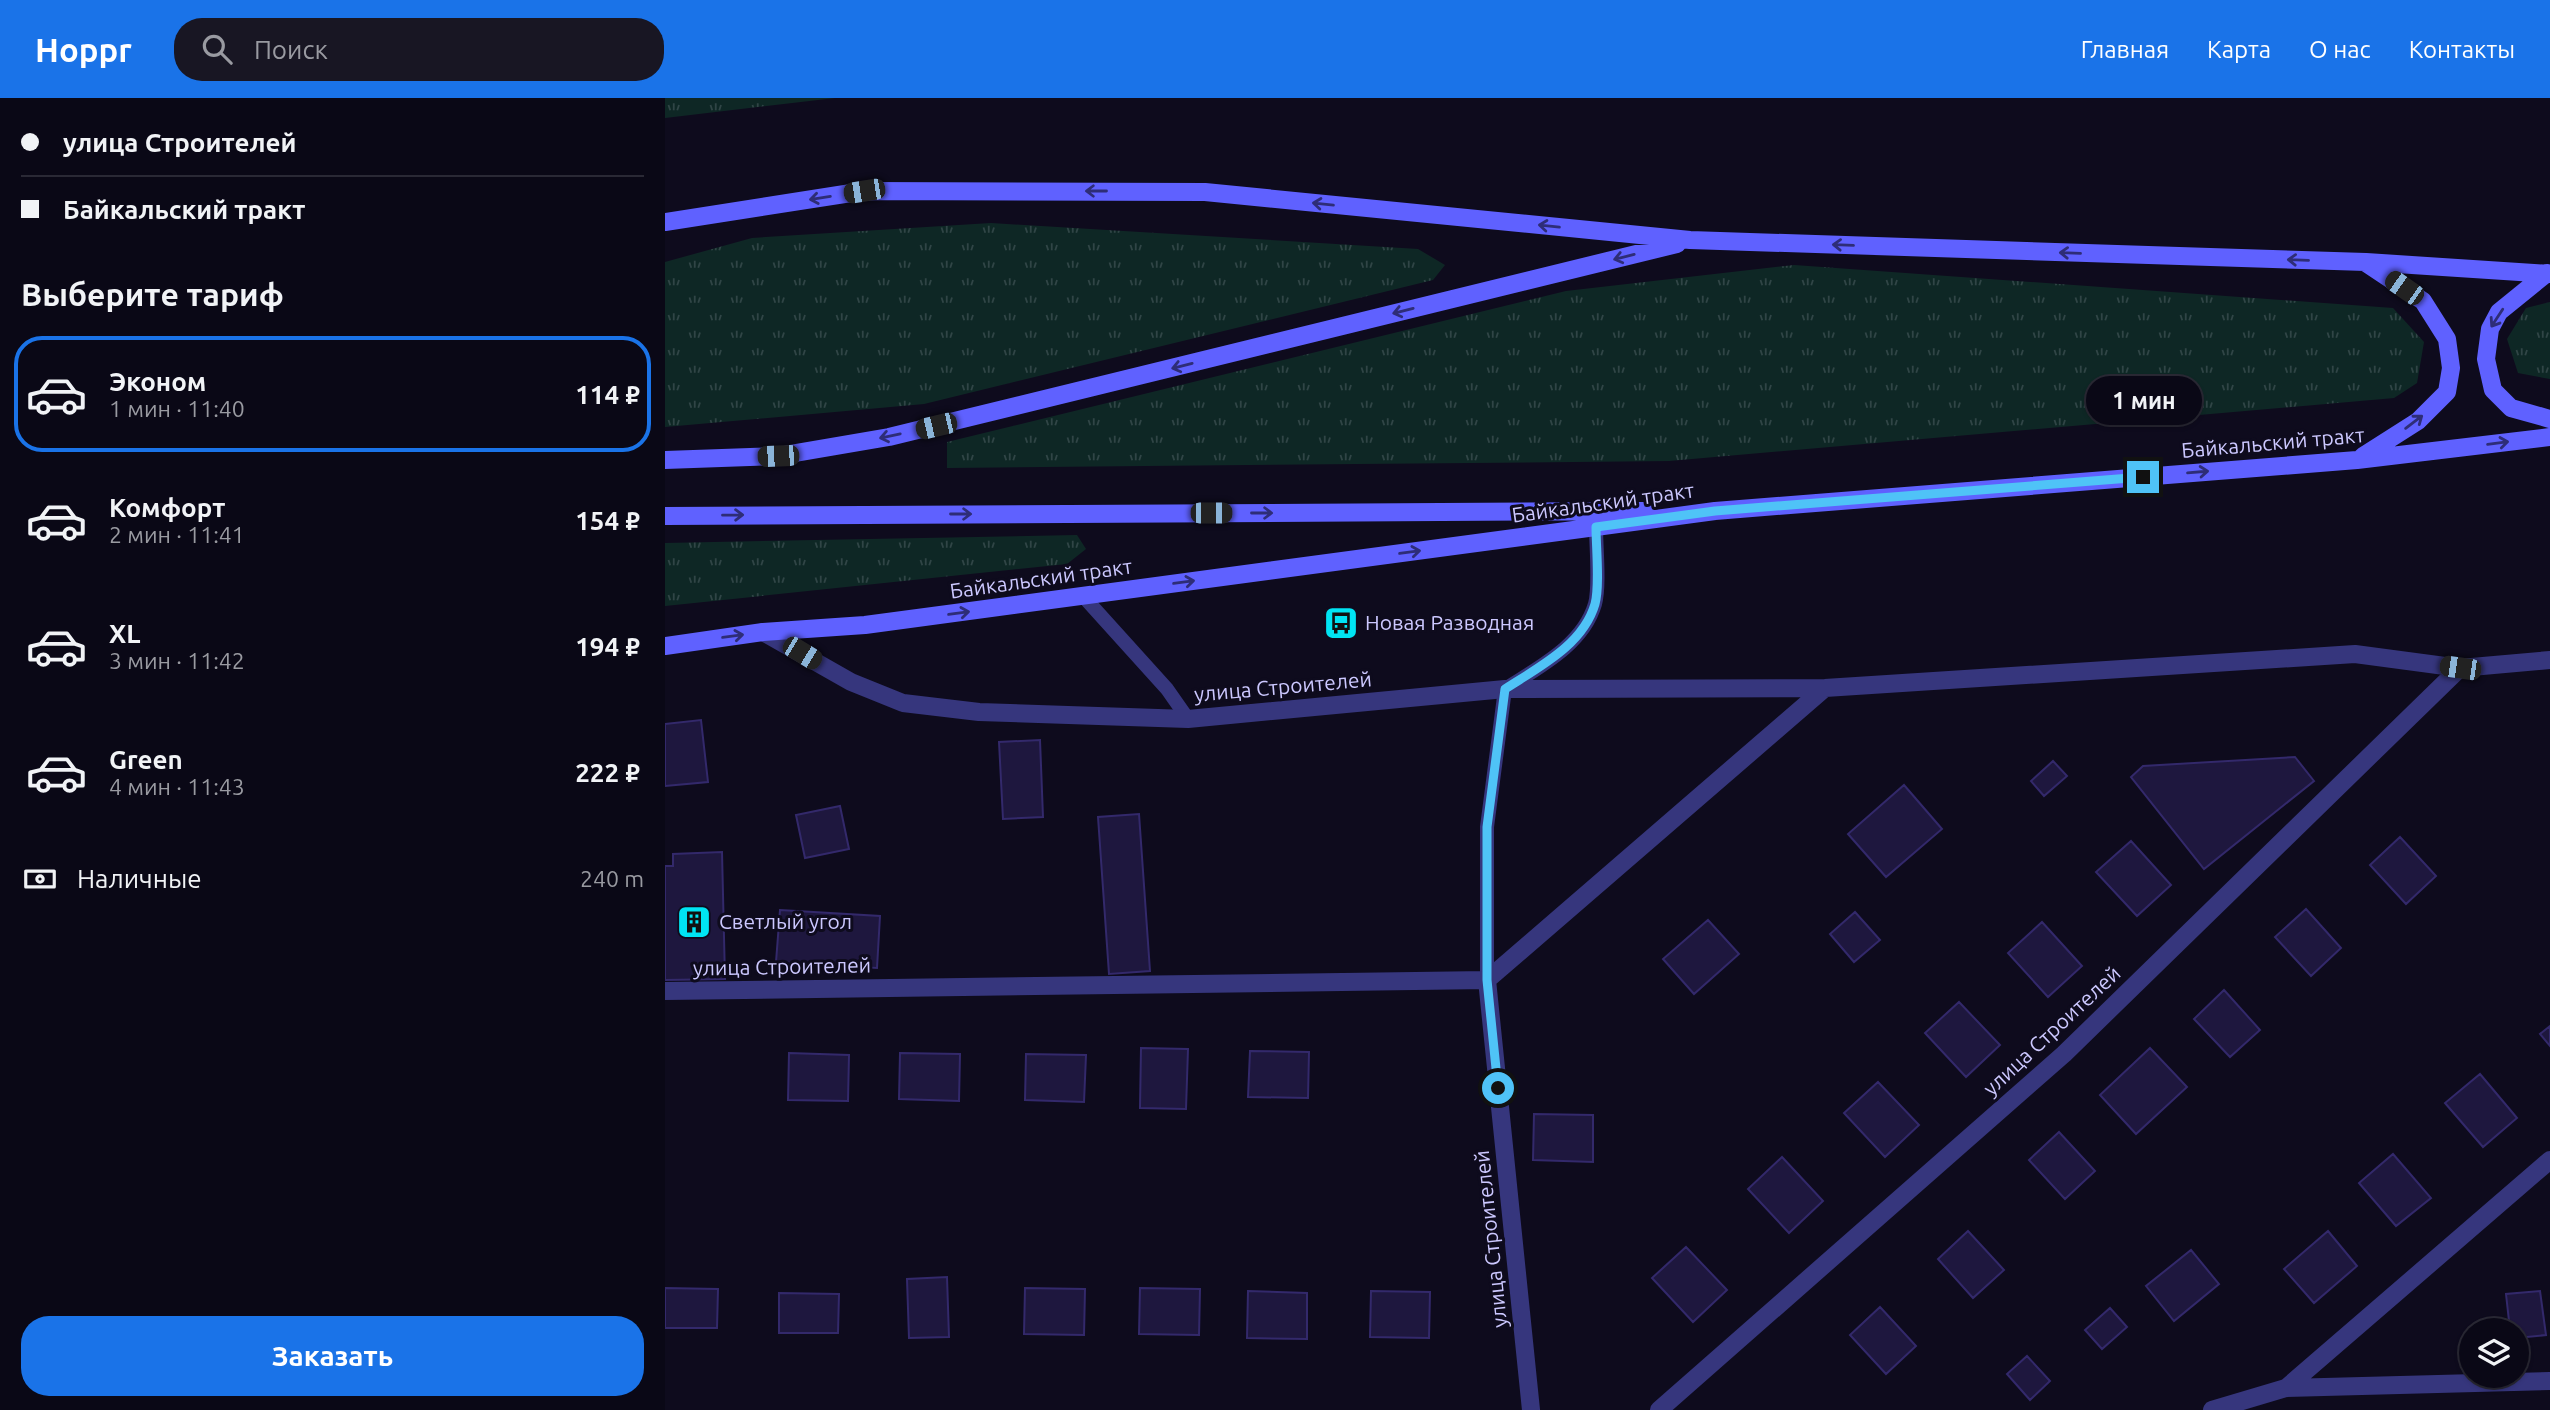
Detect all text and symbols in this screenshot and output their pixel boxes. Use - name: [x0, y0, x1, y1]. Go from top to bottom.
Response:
- search box: [174, 18, 664, 81]
- icon: search: [198, 30, 236, 68]
- text: Hoppr: [35, 31, 132, 68]
- text: Поиск: [254, 35, 328, 64]
- text: Главная: [2081, 36, 2169, 63]
- text: Карта: [2207, 36, 2271, 63]
- text: О нас: [2309, 36, 2371, 63]
- text: Контакты: [2409, 36, 2515, 63]
- text: улица Строителей: [63, 128, 296, 157]
- car: [842, 177, 887, 205]
- one-way arrow: [1085, 184, 1108, 198]
- one-way arrow: [809, 192, 832, 205]
- text: Байкальский тракт: [63, 195, 305, 224]
- one-way arrow: [1312, 197, 1335, 210]
- one-way arrow: [1538, 219, 1561, 232]
- one-way arrow: [1832, 239, 1855, 252]
- one-way arrow: [2059, 246, 2082, 259]
- one-way arrow: [1613, 251, 1636, 264]
- one-way arrow: [2286, 253, 2309, 267]
- car: [2381, 267, 2428, 309]
- text: Выберите тариф: [21, 276, 284, 312]
- one-way arrow: [1392, 305, 1415, 318]
- one-way arrow: [2489, 308, 2503, 328]
- one-way arrow: [1171, 360, 1194, 373]
- icon: car: [25, 363, 88, 426]
- text: Эконом: [109, 367, 206, 396]
- callout: 1 мин: [2085, 376, 2201, 424]
- text: 114 ₽: [575, 380, 640, 409]
- text: 1 мин: [2112, 388, 2176, 413]
- text: 1 мин · 11:40: [109, 396, 245, 421]
- car: [914, 411, 959, 441]
- one-way arrow: [2405, 415, 2423, 430]
- street label: Байкальский тракт: [2180, 422, 2366, 462]
- one-way arrow: [879, 430, 902, 444]
- one-way arrow: [2486, 436, 2509, 449]
- car: [757, 445, 800, 467]
- route end: [2127, 461, 2159, 493]
- one-way arrow: [2186, 465, 2209, 478]
- street label: Байкальский тракт: [1510, 477, 1696, 527]
- icon: car: [25, 489, 88, 552]
- text: Комфорт: [109, 493, 225, 522]
- car: [1191, 503, 1233, 524]
- text: 154 ₽: [575, 506, 640, 535]
- one-way arrow: [1250, 506, 1273, 520]
- one-way arrow: [949, 507, 972, 521]
- one-way arrow: [721, 508, 744, 521]
- text: 2 мин · 11:41: [109, 522, 245, 547]
- one-way arrow: [1398, 545, 1421, 558]
- street label: Байкальский тракт: [948, 553, 1134, 603]
- one-way arrow: [1172, 576, 1195, 589]
- bus stop icon: Новая Разводная: [1322, 604, 1360, 642]
- one-way arrow: [947, 606, 970, 619]
- place label: Новая Разводная: [1365, 610, 1534, 634]
- icon: car: [25, 615, 88, 678]
- text: XL: [109, 619, 140, 648]
- one-way arrow: [721, 630, 743, 643]
- text: 194 ₽: [575, 632, 640, 661]
- car: [779, 633, 826, 673]
- text: 3 мин · 11:42: [109, 648, 245, 673]
- car: [2438, 655, 2483, 681]
- street label: улица Строителей: [1193, 666, 1373, 706]
- icon: car: [25, 741, 88, 804]
- text: Green: [109, 745, 183, 774]
- text: 222 ₽: [575, 758, 640, 787]
- text: 4 мин · 11:43: [109, 774, 245, 799]
- icon: cash: [21, 860, 59, 898]
- text: Наличные: [77, 864, 202, 893]
- text: 240 m: [580, 866, 644, 891]
- building icon: Светлый угол: [675, 903, 713, 941]
- place label: Светлый угол: [719, 909, 852, 933]
- street label: улица Строителей: [693, 952, 871, 980]
- street label: улица Строителей: [1978, 961, 2125, 1100]
- route start: [1482, 1072, 1514, 1104]
- street label: улица Строителей: [1469, 1149, 1511, 1329]
- button: Заказать: [21, 1316, 644, 1396]
- map controls: [2459, 1318, 2529, 1388]
- button: layers: [2459, 1318, 2529, 1388]

